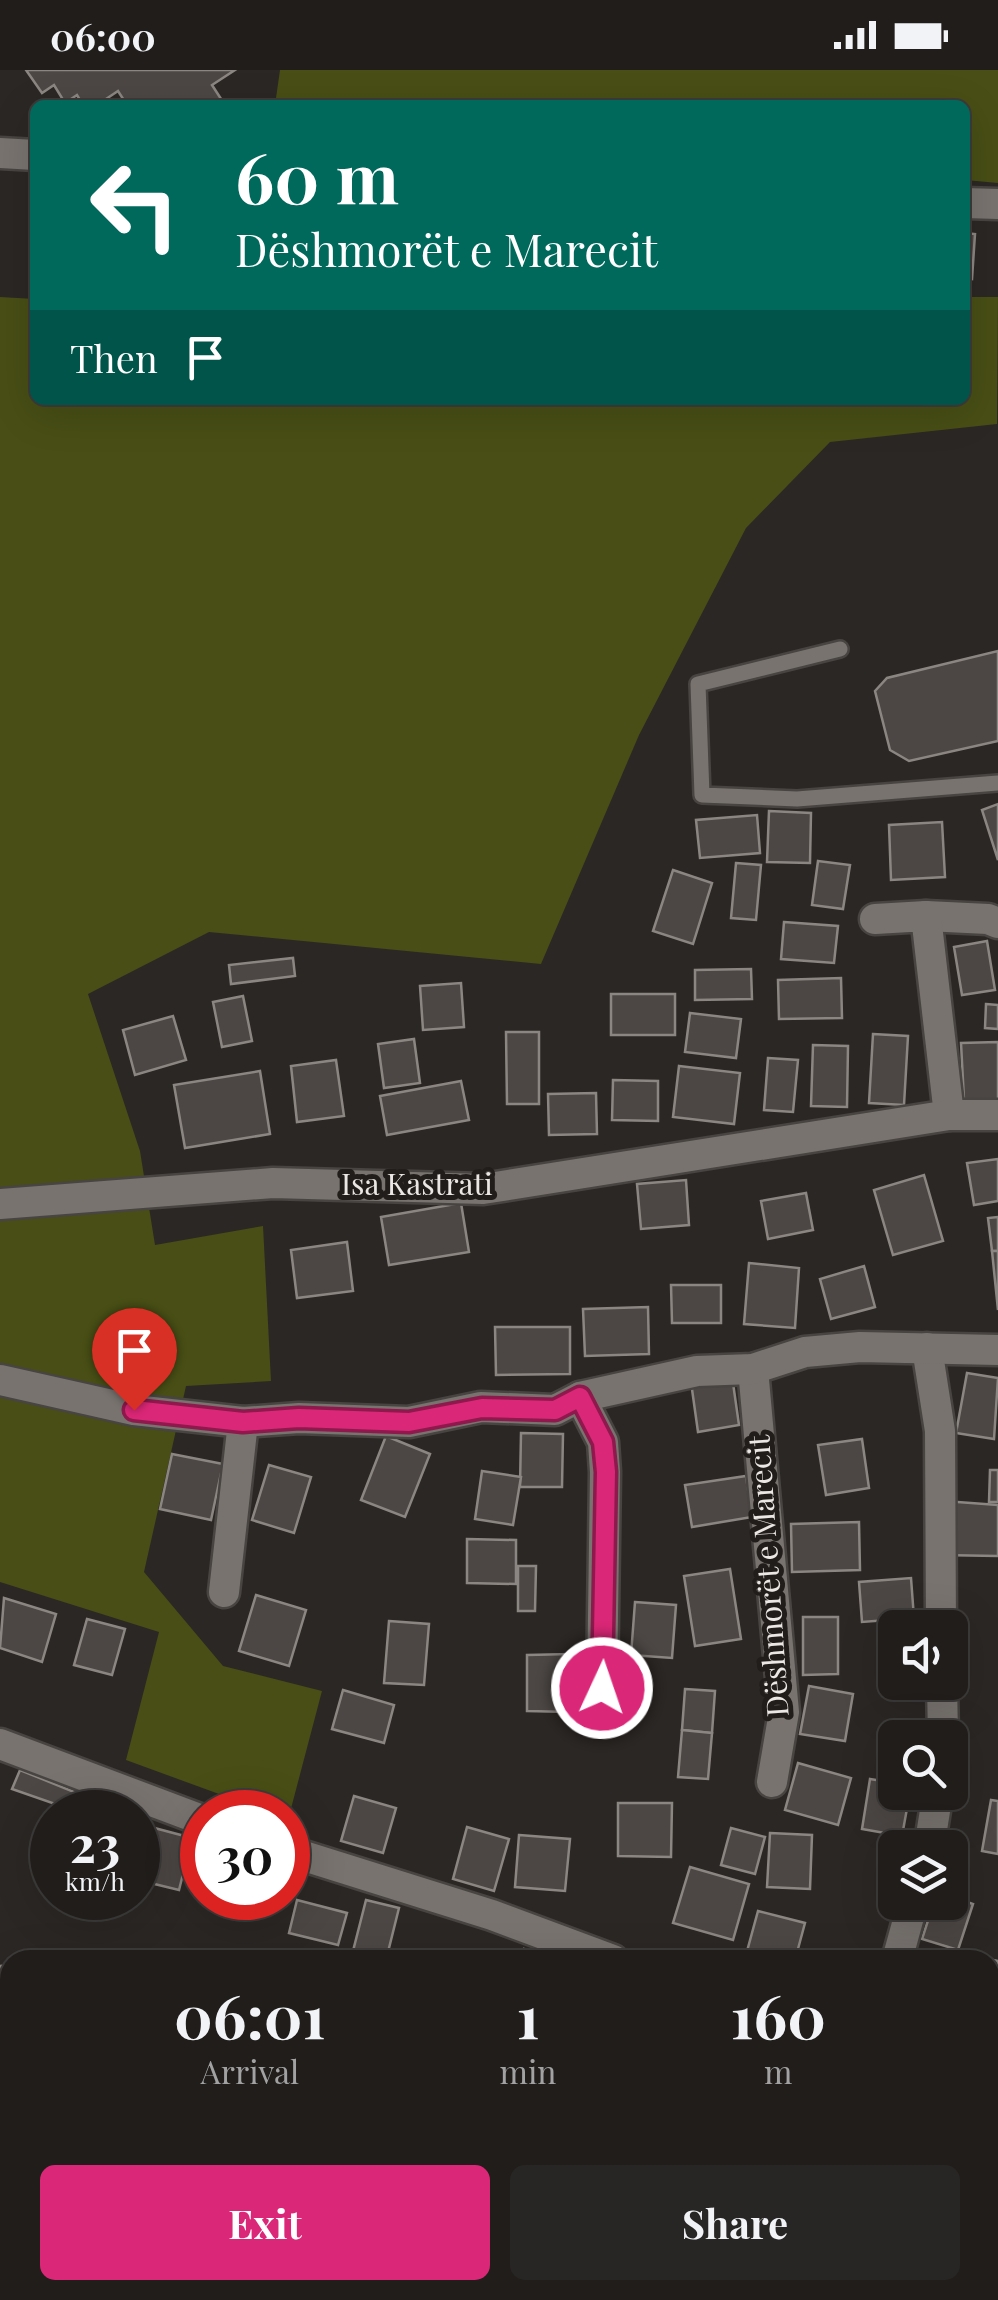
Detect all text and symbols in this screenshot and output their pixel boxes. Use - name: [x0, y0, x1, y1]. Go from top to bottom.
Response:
- text: 06:00: [50, 10, 156, 61]
- text: 60 m: [235, 128, 399, 222]
- icon: left: [70, 140, 200, 270]
- text: Dëshmorët e Marecit: [235, 218, 658, 278]
- icon: arrive: [178, 330, 233, 385]
- text: Then: [70, 332, 158, 383]
- street label: Isa Kastrati: [341, 1163, 493, 1203]
- pin: [92, 1308, 177, 1411]
- icon: arrive: [107, 1323, 162, 1378]
- street label: Dëshmorët e Marecit: [737, 1434, 797, 1718]
- map controls: [878, 1610, 968, 1920]
- button: sound: [878, 1610, 968, 1700]
- position arrow: [550, 1636, 654, 1740]
- button: search: [878, 1720, 968, 1810]
- speed limit sign: 30: [180, 1790, 310, 1920]
- text: 23: [70, 1809, 120, 1876]
- button: layers: [878, 1830, 968, 1920]
- text: km/h: [65, 1864, 125, 1897]
- text: 06:01: [174, 1974, 326, 2054]
- text: 1: [517, 1974, 540, 2054]
- text: 160: [731, 1974, 826, 2054]
- text: Arrival: [201, 2049, 299, 2092]
- text: min: [500, 2049, 556, 2092]
- text: m: [764, 2049, 792, 2092]
- button: Exit: [40, 2165, 490, 2280]
- button: Share: [510, 2165, 960, 2280]

